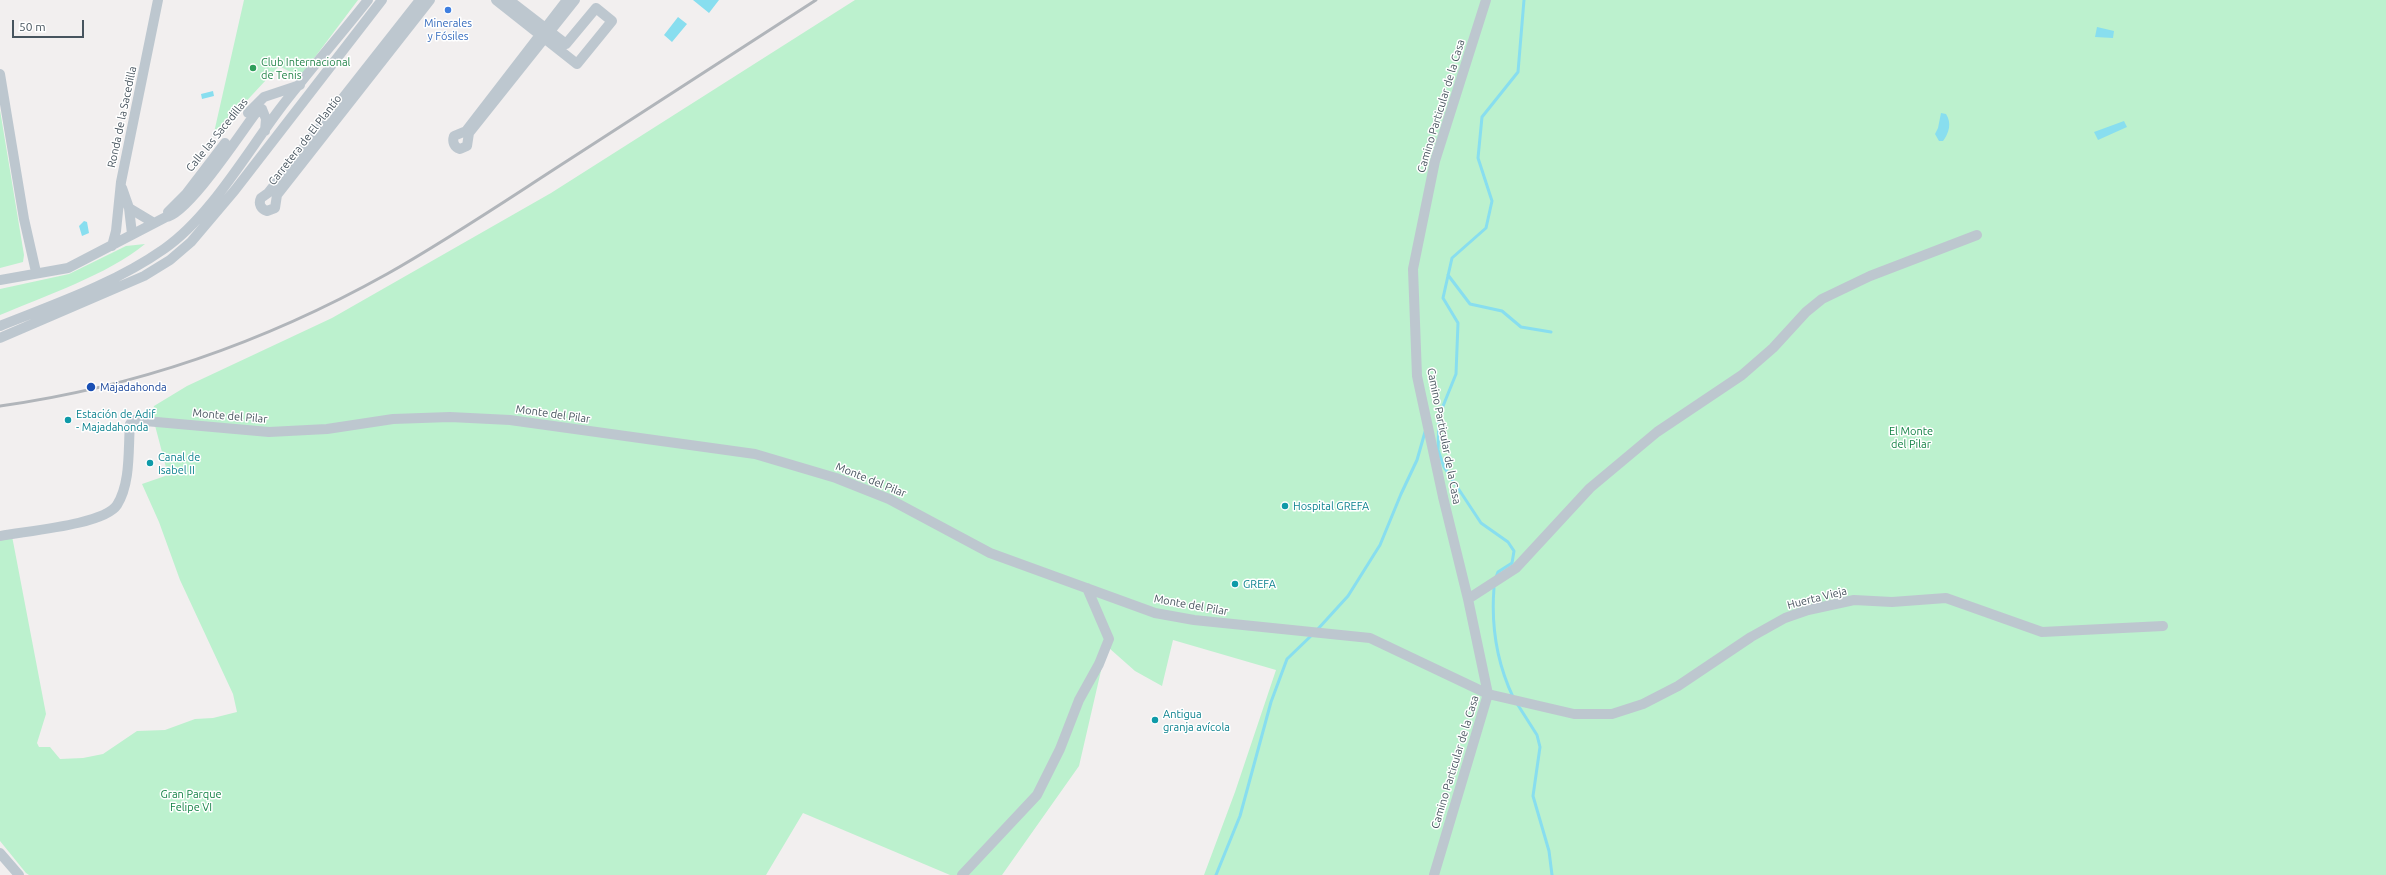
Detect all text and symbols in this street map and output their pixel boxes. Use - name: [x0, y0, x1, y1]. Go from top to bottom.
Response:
- marker: Minerales y Fósiles: [443, 5, 453, 15]
- scale bar: [14, 12, 86, 38]
- place label: Minerales y Fósiles: [424, 16, 472, 42]
- text: 50 m: [19, 20, 46, 33]
- street label: Camino Particular de la Casa: [1414, 38, 1468, 174]
- place label: Club Internacional de Tenis: [261, 55, 350, 81]
- marker: Club Internacional de Tenis: [248, 63, 258, 73]
- street label: Ronda de la Sacedilla: [105, 65, 139, 169]
- street label: Carretera de El Plantío: [266, 92, 344, 188]
- street label: Calle las Sacedillas: [183, 96, 251, 174]
- street label: Camino Particular de la Casa: [1424, 367, 1464, 505]
- place label: Majadahonda: [100, 380, 167, 394]
- marker: Majadahonda: [85, 381, 97, 393]
- street label: Monte del Pilar: [515, 402, 591, 426]
- street label: Monte del Pilar: [192, 406, 268, 426]
- place label: Estación de Adif - Majadahonda: [76, 407, 155, 433]
- marker: Estación de Adif - Majadahonda: [63, 415, 73, 425]
- park label: El Monte del Pilar: [1889, 424, 1933, 450]
- place label: Canal de Isabel II: [158, 450, 200, 476]
- marker: Canal de Isabel II: [145, 458, 155, 468]
- street label: Monte del Pilar: [834, 460, 908, 500]
- place label: Hospital GREFA: [1293, 499, 1369, 513]
- marker: Hospital GREFA: [1280, 501, 1290, 511]
- place label: GREFA: [1243, 577, 1276, 591]
- marker: GREFA: [1230, 579, 1240, 589]
- street label: Huerta Vieja: [1786, 584, 1848, 612]
- street label: Monte del Pilar: [1153, 592, 1229, 618]
- street label: Camino Particular de la Casa: [1428, 694, 1482, 830]
- place label: Antigua granja avícola: [1163, 707, 1230, 733]
- marker: Antigua granja avícola: [1150, 715, 1160, 725]
- park label: Gran Parque Felipe VI: [161, 787, 221, 813]

